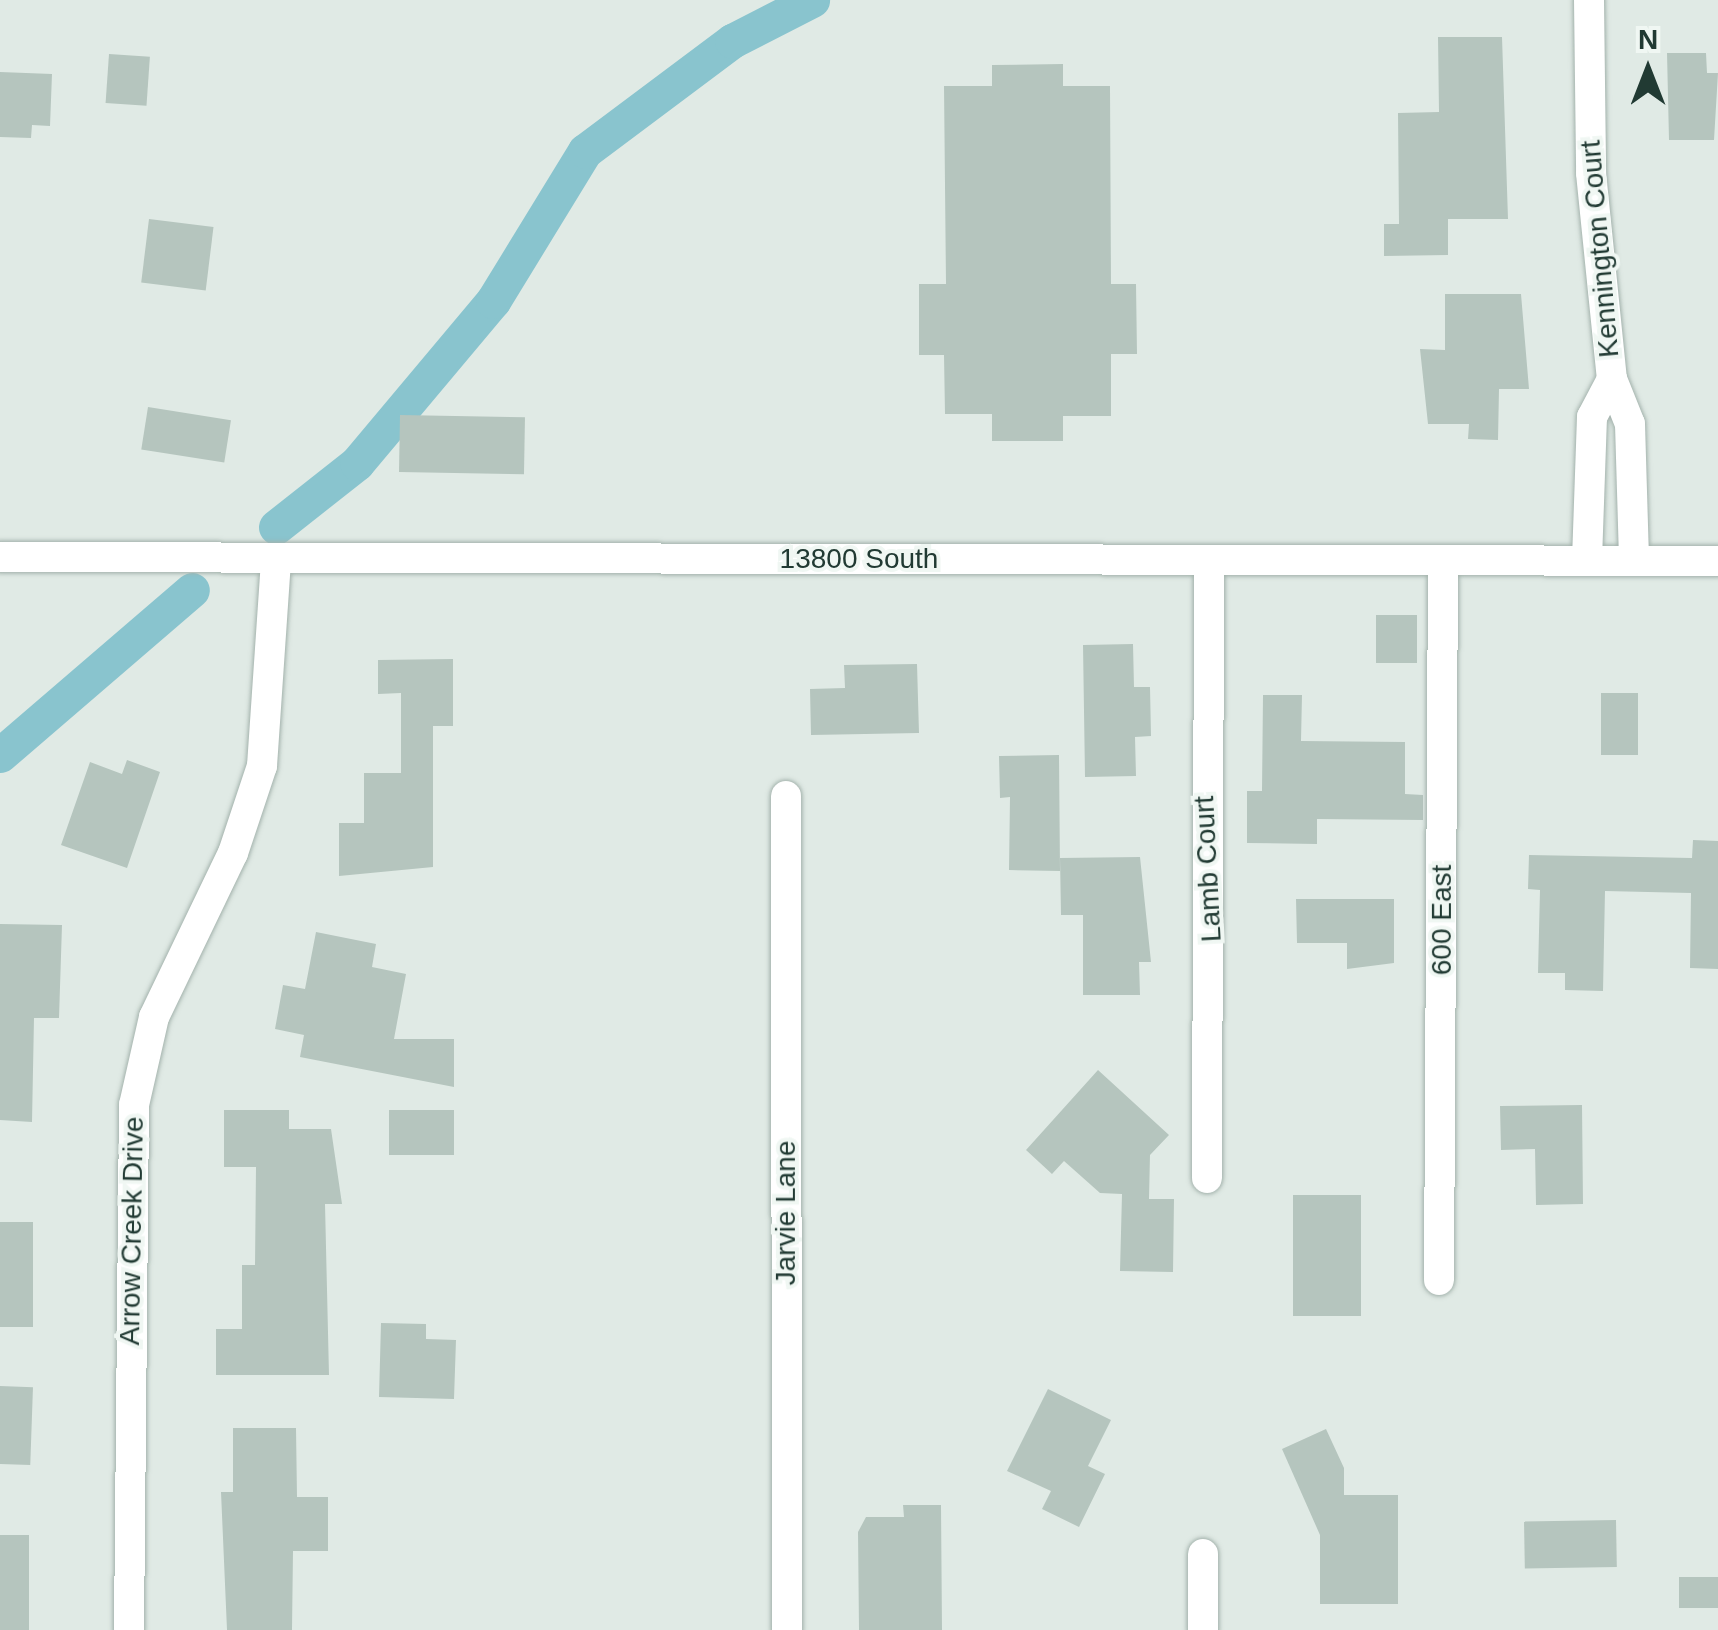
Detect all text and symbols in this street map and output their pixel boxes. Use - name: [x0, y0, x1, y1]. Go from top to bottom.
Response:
- north arrow: [1598, 20, 1698, 120]
- text: N: [1638, 24, 1658, 55]
- street label: Kennington Court: [1574, 139, 1626, 359]
- street label: 13800 South: [780, 542, 938, 576]
- street label: Lamb Court: [1187, 795, 1229, 943]
- street label: 600 East: [1425, 865, 1459, 975]
- street label: Arrow Creek Drive: [113, 1116, 151, 1346]
- street label: Jarvie Lane: [769, 1141, 803, 1285]

